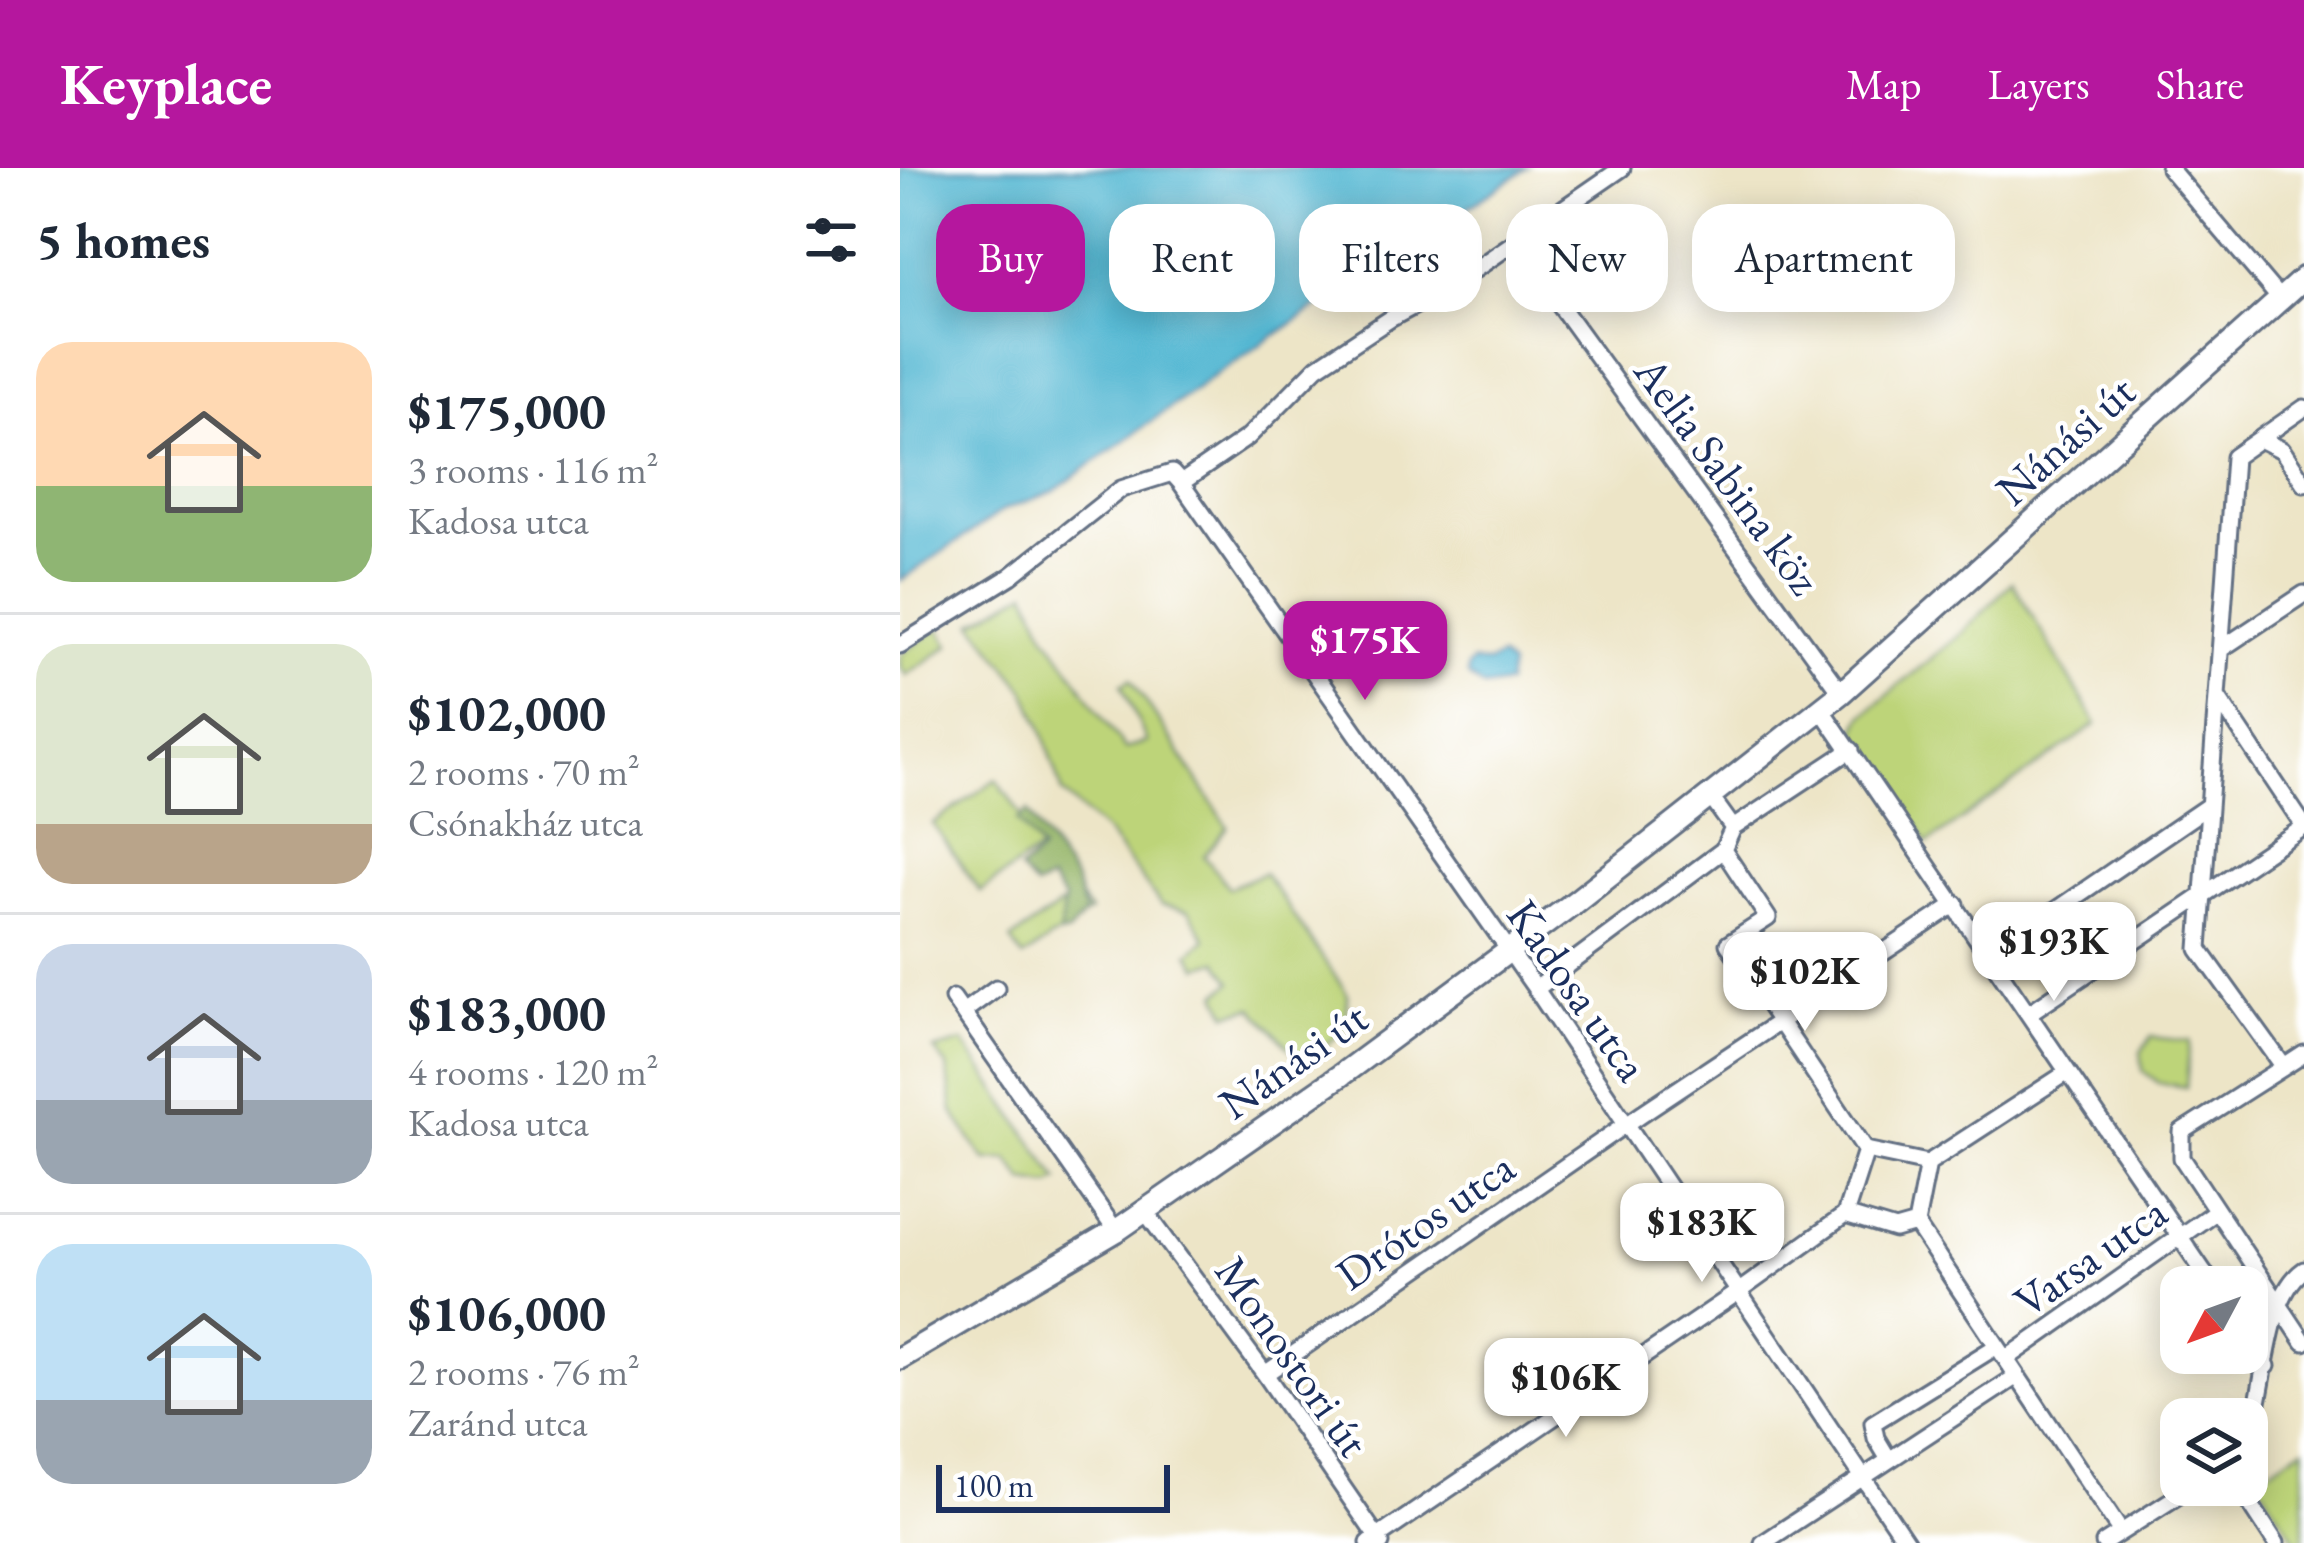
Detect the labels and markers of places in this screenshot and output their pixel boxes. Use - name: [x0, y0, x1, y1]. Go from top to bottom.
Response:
- pin: $175K: [1281, 601, 1449, 703]
- pin: $193K: [1970, 902, 2138, 1004]
- pin: $102K: [1721, 932, 1889, 1034]
- pin: $183K: [1618, 1183, 1786, 1285]
- pin: $106K: [1482, 1338, 1650, 1440]

